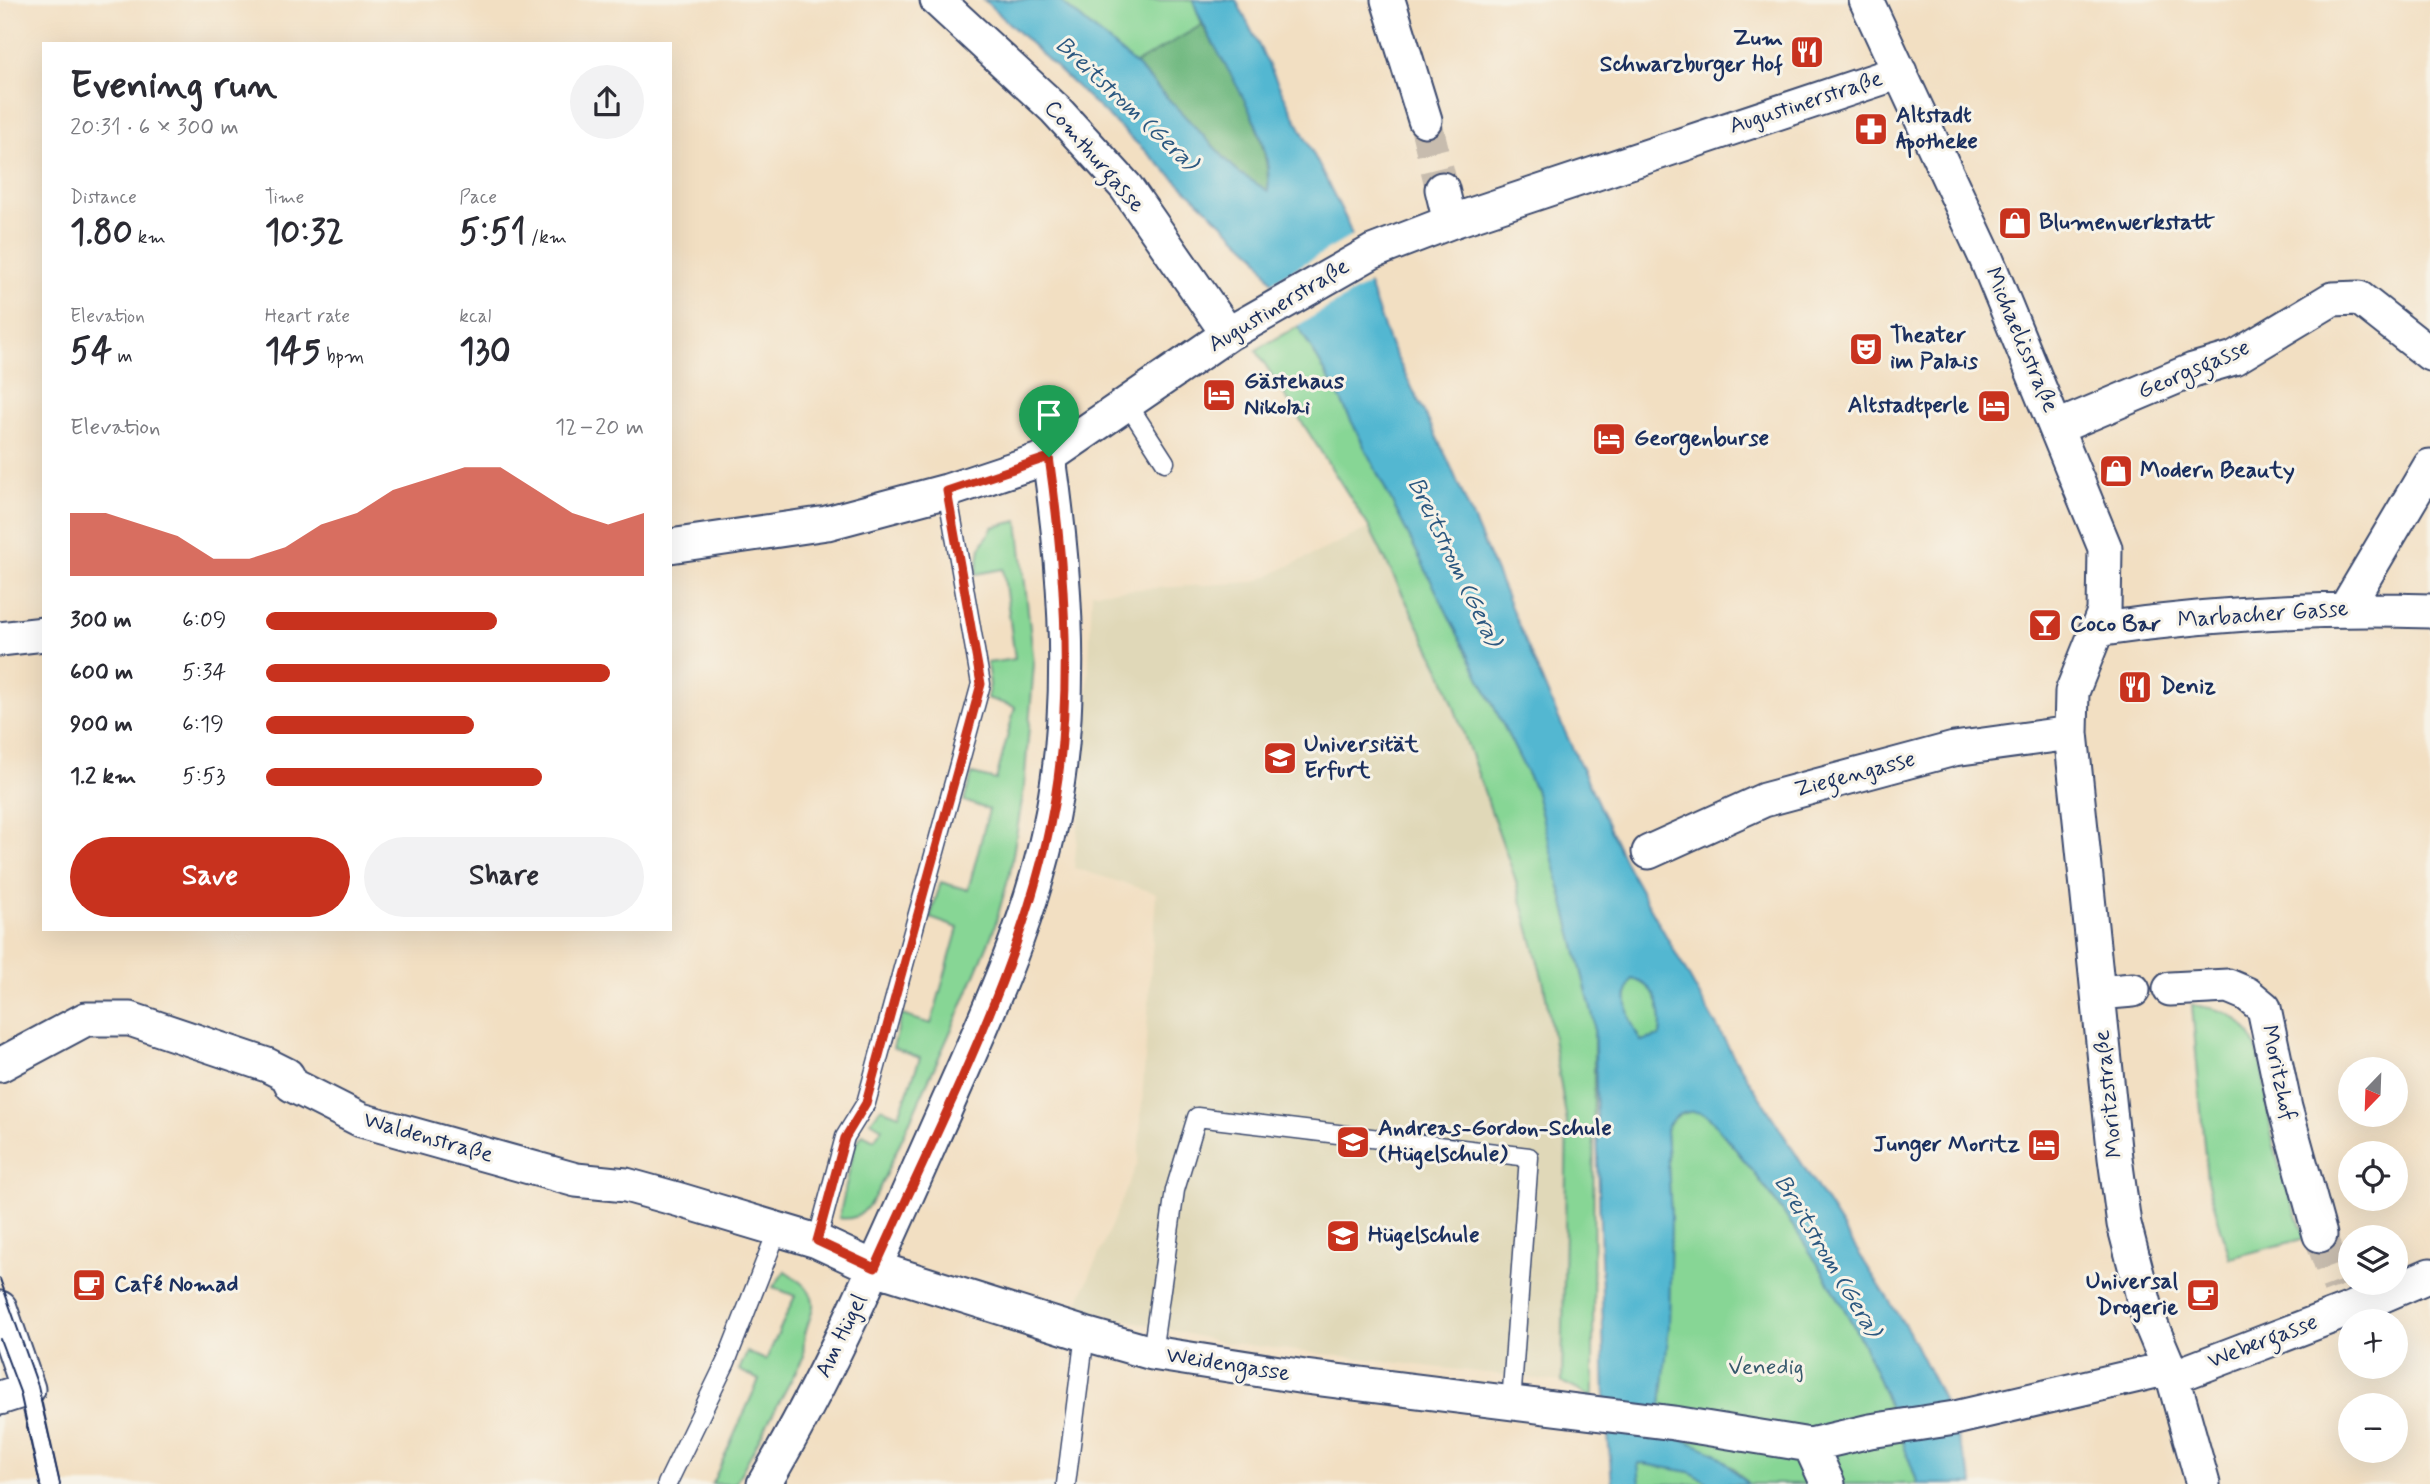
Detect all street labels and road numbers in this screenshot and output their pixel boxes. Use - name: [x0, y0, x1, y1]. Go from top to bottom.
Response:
- street label: Augustinerstraße: [1725, 64, 1887, 142]
- street label: Comthurgasse: [1035, 94, 1151, 221]
- street label: Augustinerstraße: [1203, 252, 1355, 360]
- street label: Michaelisstraße: [1977, 263, 2065, 417]
- street label: Georgsgasse: [2133, 333, 2255, 409]
- street label: Marbacher Gasse: [2176, 594, 2350, 636]
- street label: Ziegengasse: [1791, 744, 1919, 807]
- street label: Moritzhof: [2253, 1022, 2303, 1124]
- street label: Moritzstraße: [2087, 1029, 2131, 1159]
- street label: Waldenstraße: [360, 1105, 496, 1171]
- street label: Am Hügel: [809, 1289, 875, 1383]
- street label: Webergasse: [2204, 1307, 2323, 1379]
- street label: Weidengasse: [1164, 1340, 1292, 1392]

